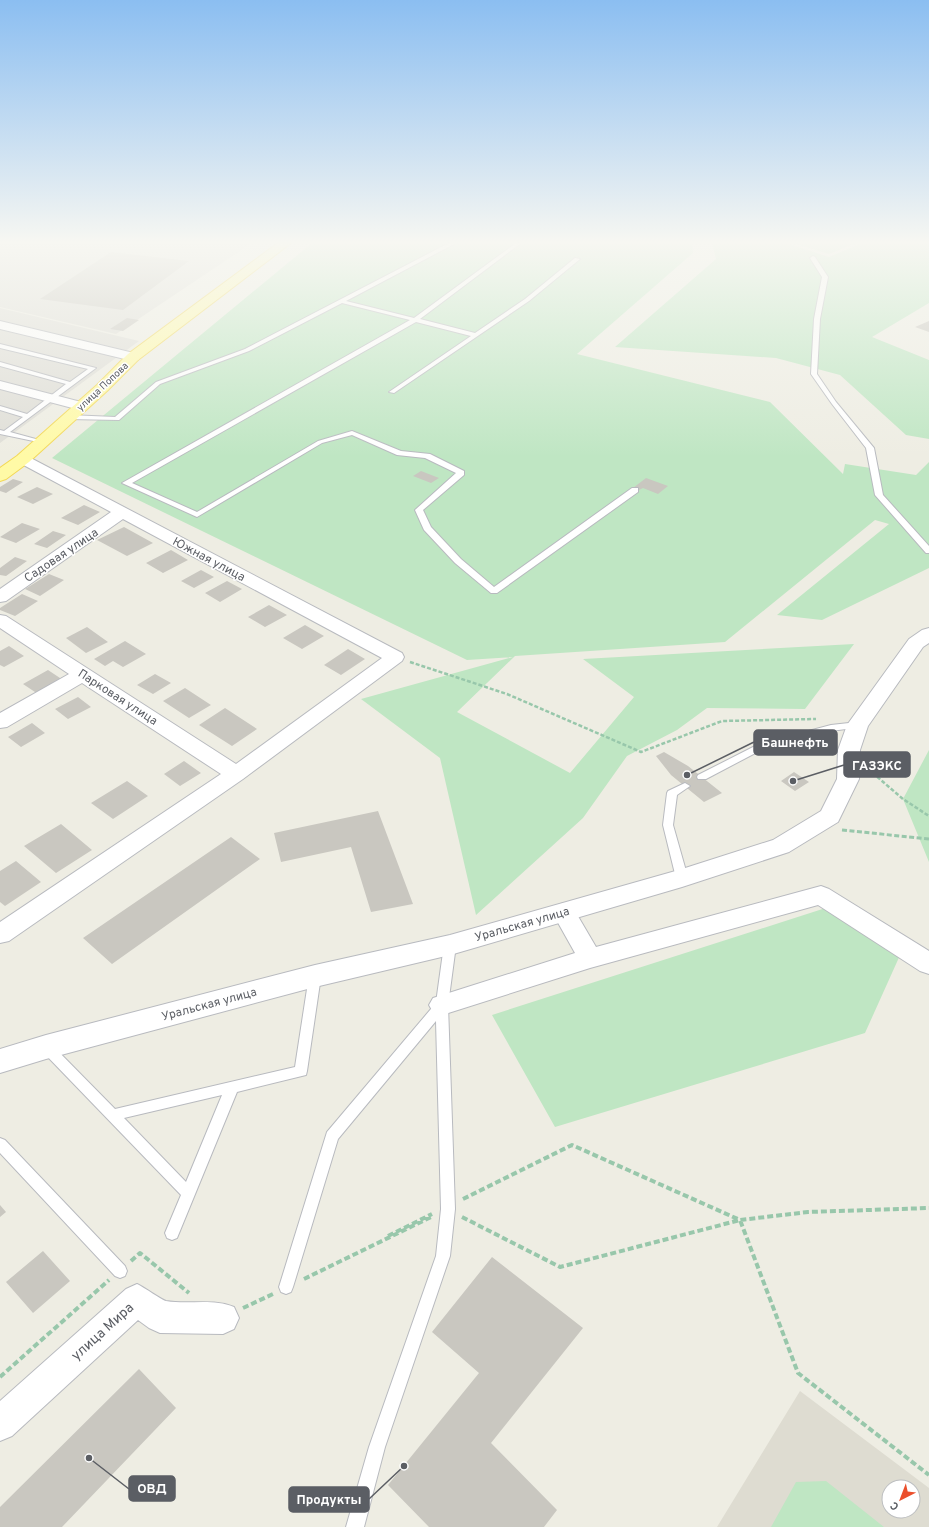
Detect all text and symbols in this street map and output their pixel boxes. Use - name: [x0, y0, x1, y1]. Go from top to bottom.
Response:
- street label: улица Попова: [74, 360, 132, 414]
- street label: Садовая улица: [21, 525, 102, 587]
- street label: Южная улица: [169, 534, 248, 586]
- street label: Парковая улица: [75, 666, 160, 730]
- callout: Башнефть: [754, 730, 837, 755]
- text: Башнефть: [761, 736, 829, 752]
- callout: ГАЗЭКС: [844, 752, 910, 777]
- text: ГАЗЭКС: [852, 759, 902, 775]
- street label: Уральская улица: [473, 904, 571, 946]
- street label: Уральская улица: [160, 985, 259, 1025]
- street label: улица Мира: [68, 1300, 138, 1365]
- callout: ОВД: [129, 1476, 175, 1501]
- north arrow: [881, 1479, 921, 1519]
- text: ОВД: [137, 1482, 167, 1498]
- callout: Продукты: [289, 1487, 369, 1512]
- text: Продукты: [297, 1493, 361, 1509]
- text: С: [888, 1498, 902, 1513]

